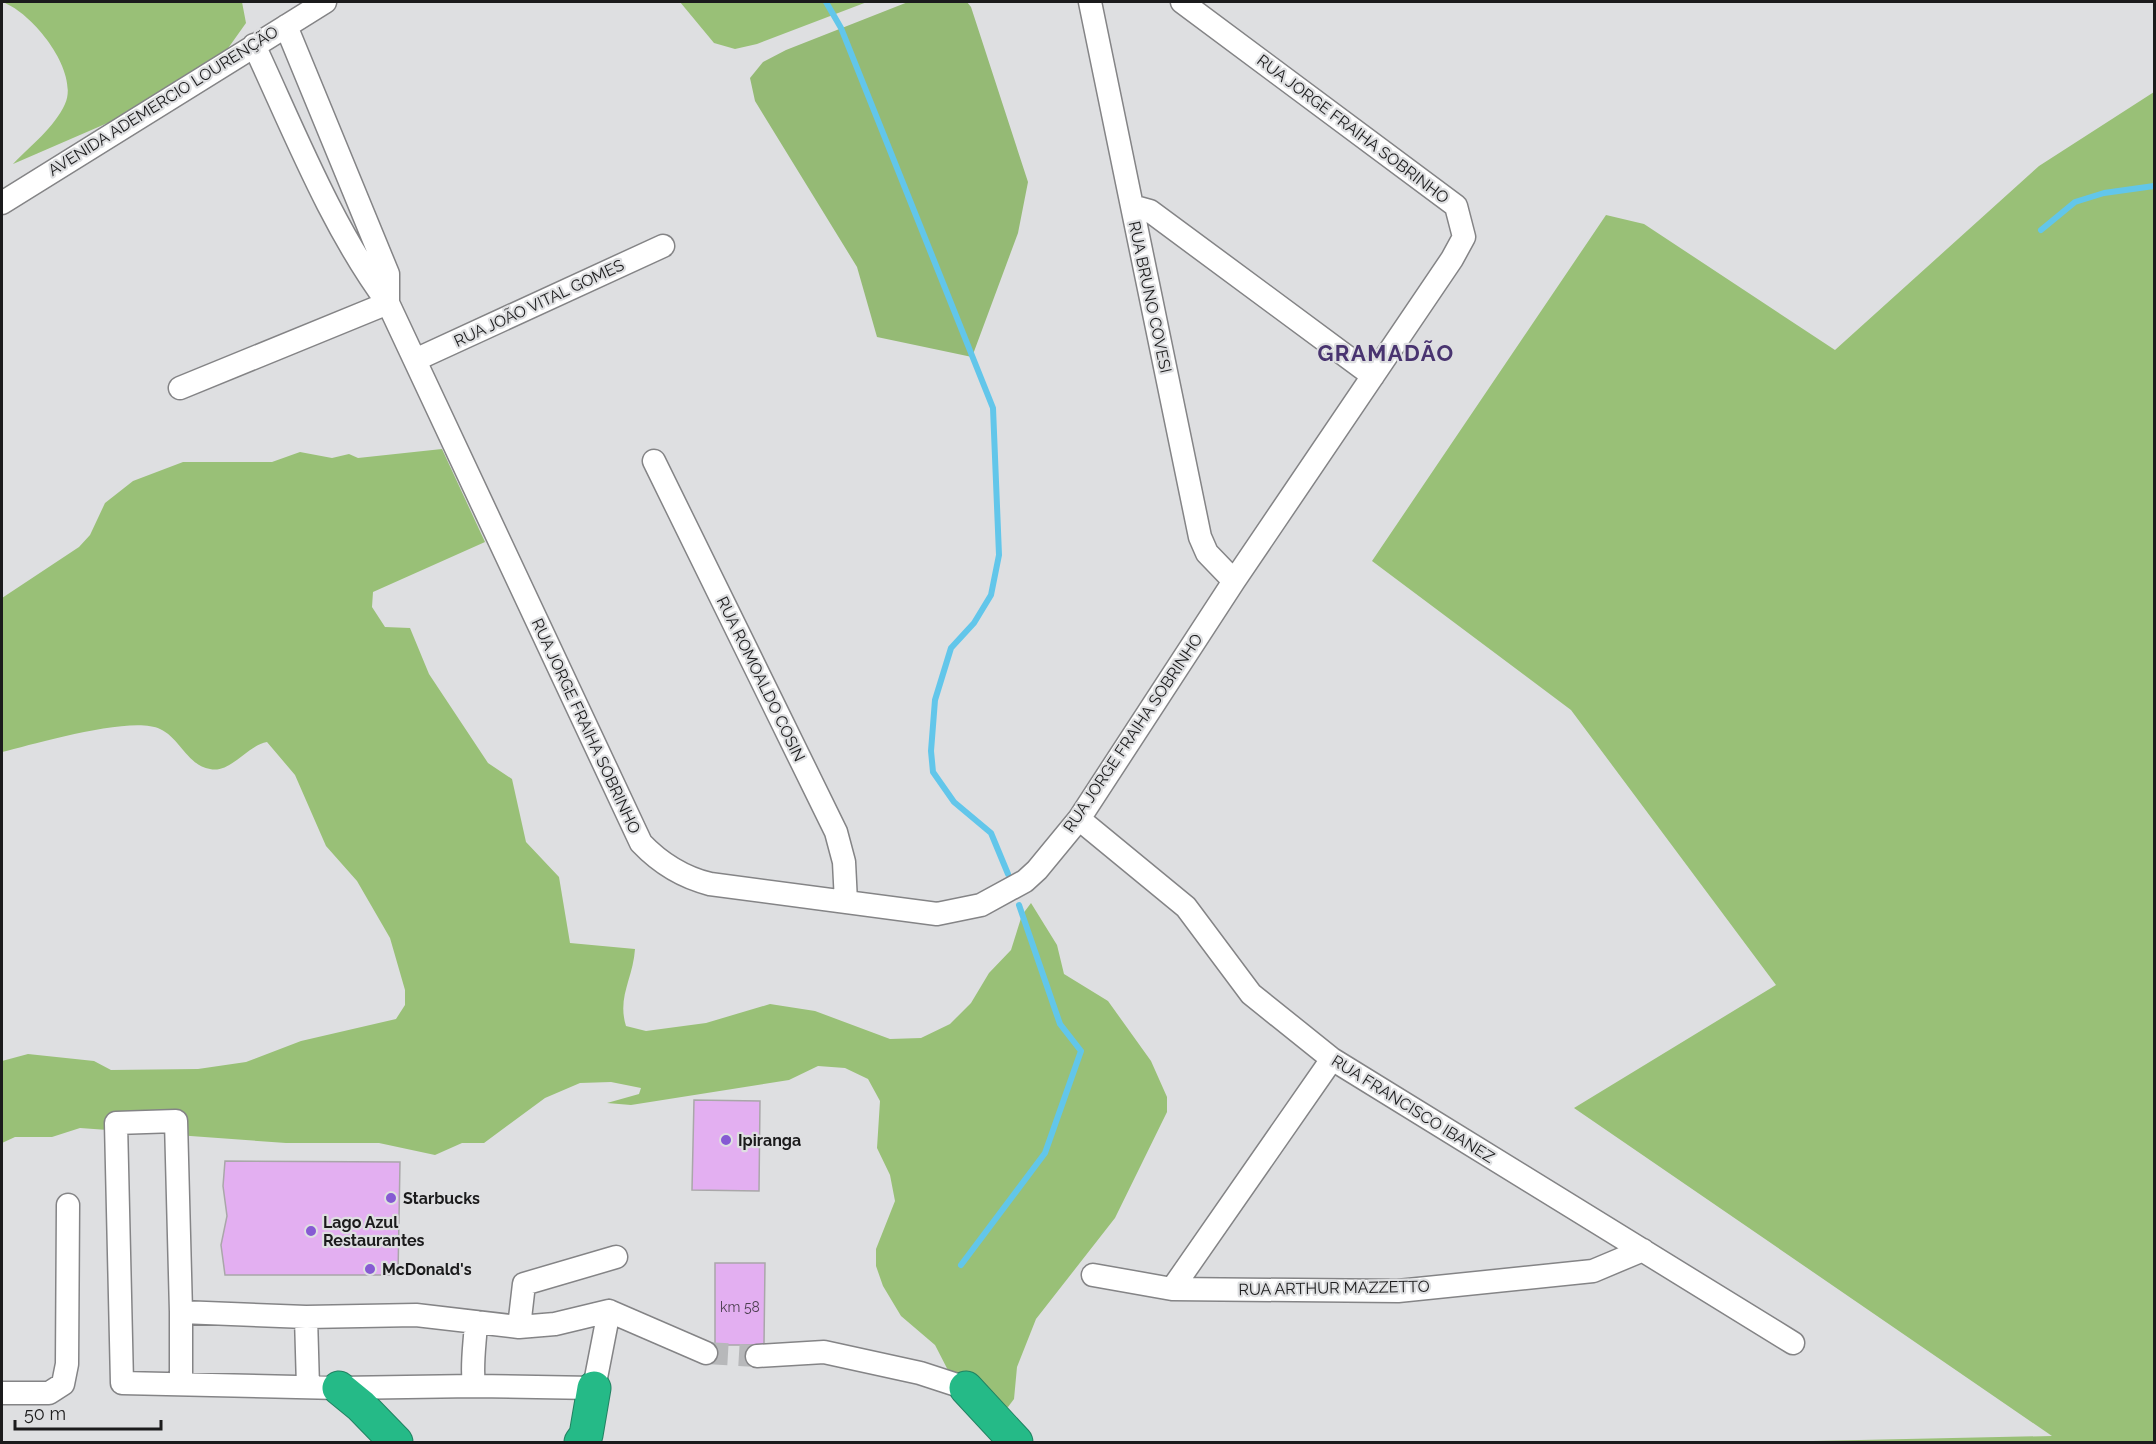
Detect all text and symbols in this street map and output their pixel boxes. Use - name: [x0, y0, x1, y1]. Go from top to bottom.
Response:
- street label: AVENIDA ADEMERCIO LOURENÇÃO: [44, 21, 282, 180]
- street label: RUA JORGE FRAIHA SOBRINHO: [1253, 51, 1453, 207]
- street label: RUA BRUNO COVESI: [1125, 219, 1175, 375]
- street label: RUA JOÃO VITAL GOMES: [451, 254, 627, 351]
- district label: GRAMADÃO: [1317, 340, 1455, 366]
- street label: RUA ROMOALDO COSIN: [713, 593, 809, 765]
- street label: RUA JORGE FRAIHA SOBRINHO: [528, 615, 644, 837]
- street label: RUA JORGE FRAIHA SOBRINHO: [1059, 630, 1207, 836]
- street label: RUA FRANCISCO IBANEZ: [1328, 1051, 1498, 1167]
- place label: Ipiranga: [738, 1131, 801, 1150]
- marker: Ipiranga: [719, 1133, 733, 1147]
- place label: Starbucks: [403, 1189, 480, 1208]
- marker: Starbucks: [384, 1191, 398, 1205]
- place label: Lago Azul Restaurantes: [323, 1213, 425, 1250]
- marker: Lago Azul Restaurantes: [304, 1224, 318, 1238]
- place label: McDonald's: [382, 1260, 472, 1279]
- marker: McDonald's: [363, 1262, 377, 1276]
- street label: RUA ARTHUR MAZZETTO: [1238, 1277, 1430, 1299]
- house number: km 58: [720, 1299, 760, 1315]
- scale bar: [15, 1393, 160, 1431]
- text: 50 m: [24, 1403, 66, 1424]

